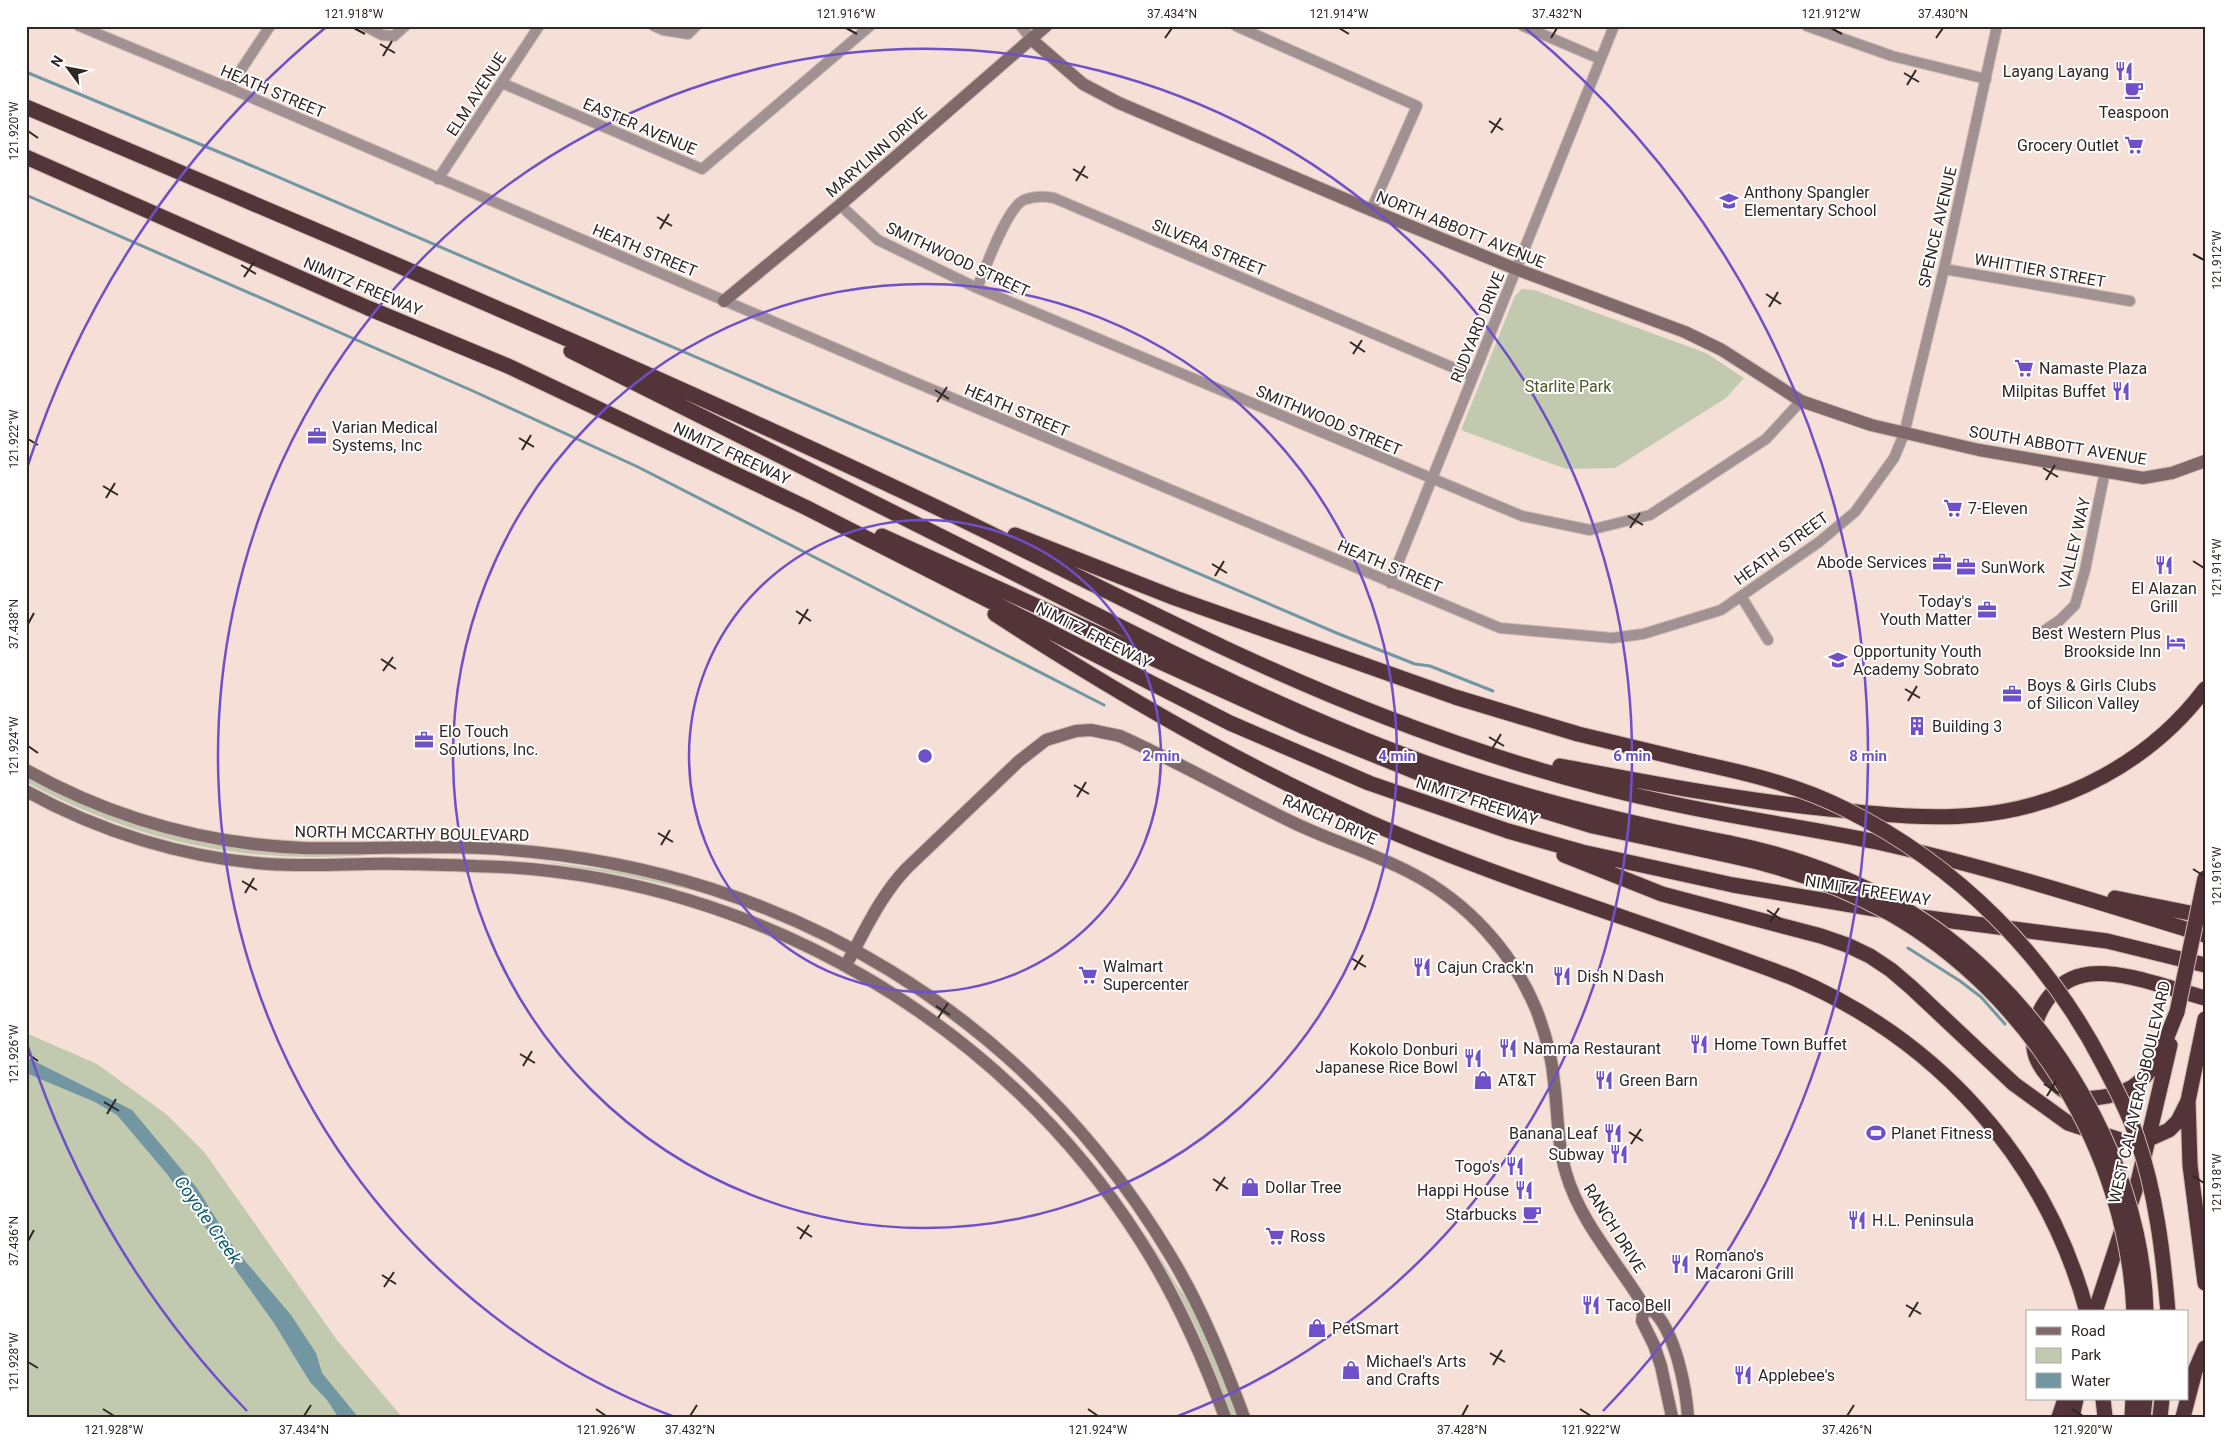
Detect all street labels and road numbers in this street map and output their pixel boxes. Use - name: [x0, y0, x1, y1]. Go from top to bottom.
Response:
- street label: ELM AVENUE: [442, 49, 510, 140]
- street label: HEATH STREET: [218, 61, 328, 122]
- street label: EASTER AVENUE: [580, 94, 699, 159]
- street label: MARYLINN DRIVE: [822, 103, 931, 201]
- street label: SPENCE AVENUE: [1914, 165, 1961, 289]
- street label: NORTH ABBOTT AVENUE: [1374, 187, 1548, 272]
- street label: SILVERA STREET: [1149, 215, 1269, 280]
- street label: SMITHWOOD STREET: [883, 218, 1033, 301]
- street label: HEATH STREET: [590, 220, 700, 281]
- street label: WHITTIER STREET: [1973, 250, 2108, 291]
- street label: NIMITZ FREEWAY: [301, 253, 425, 320]
- street label: RUDYARD DRIVE: [1447, 269, 1508, 385]
- street label: HEATH STREET: [962, 380, 1072, 441]
- street label: SMITHWOOD STREET: [1253, 381, 1405, 460]
- street label: NIMITZ FREEWAY: [670, 418, 794, 489]
- street label: SOUTH ABBOTT AVENUE: [1968, 422, 2148, 469]
- street label: VALLEY WAY: [2055, 495, 2094, 591]
- street label: HEATH STREET: [1731, 508, 1832, 589]
- street label: HEATH STREET: [1335, 536, 1445, 597]
- street label: NIMITZ FREEWAY: [1033, 598, 1155, 673]
- street label: NIMITZ FREEWAY: [1414, 773, 1541, 830]
- street label: RANCH DRIVE: [1280, 790, 1380, 849]
- street label: NORTH MCCARTHY BOULEVARD: [294, 822, 530, 845]
- street label: NIMITZ FREEWAY: [1804, 871, 1933, 910]
- street label: WEST CALAVERAS BOULEVARD: [2105, 979, 2174, 1205]
- street label: RANCH DRIVE: [1580, 1180, 1650, 1276]

